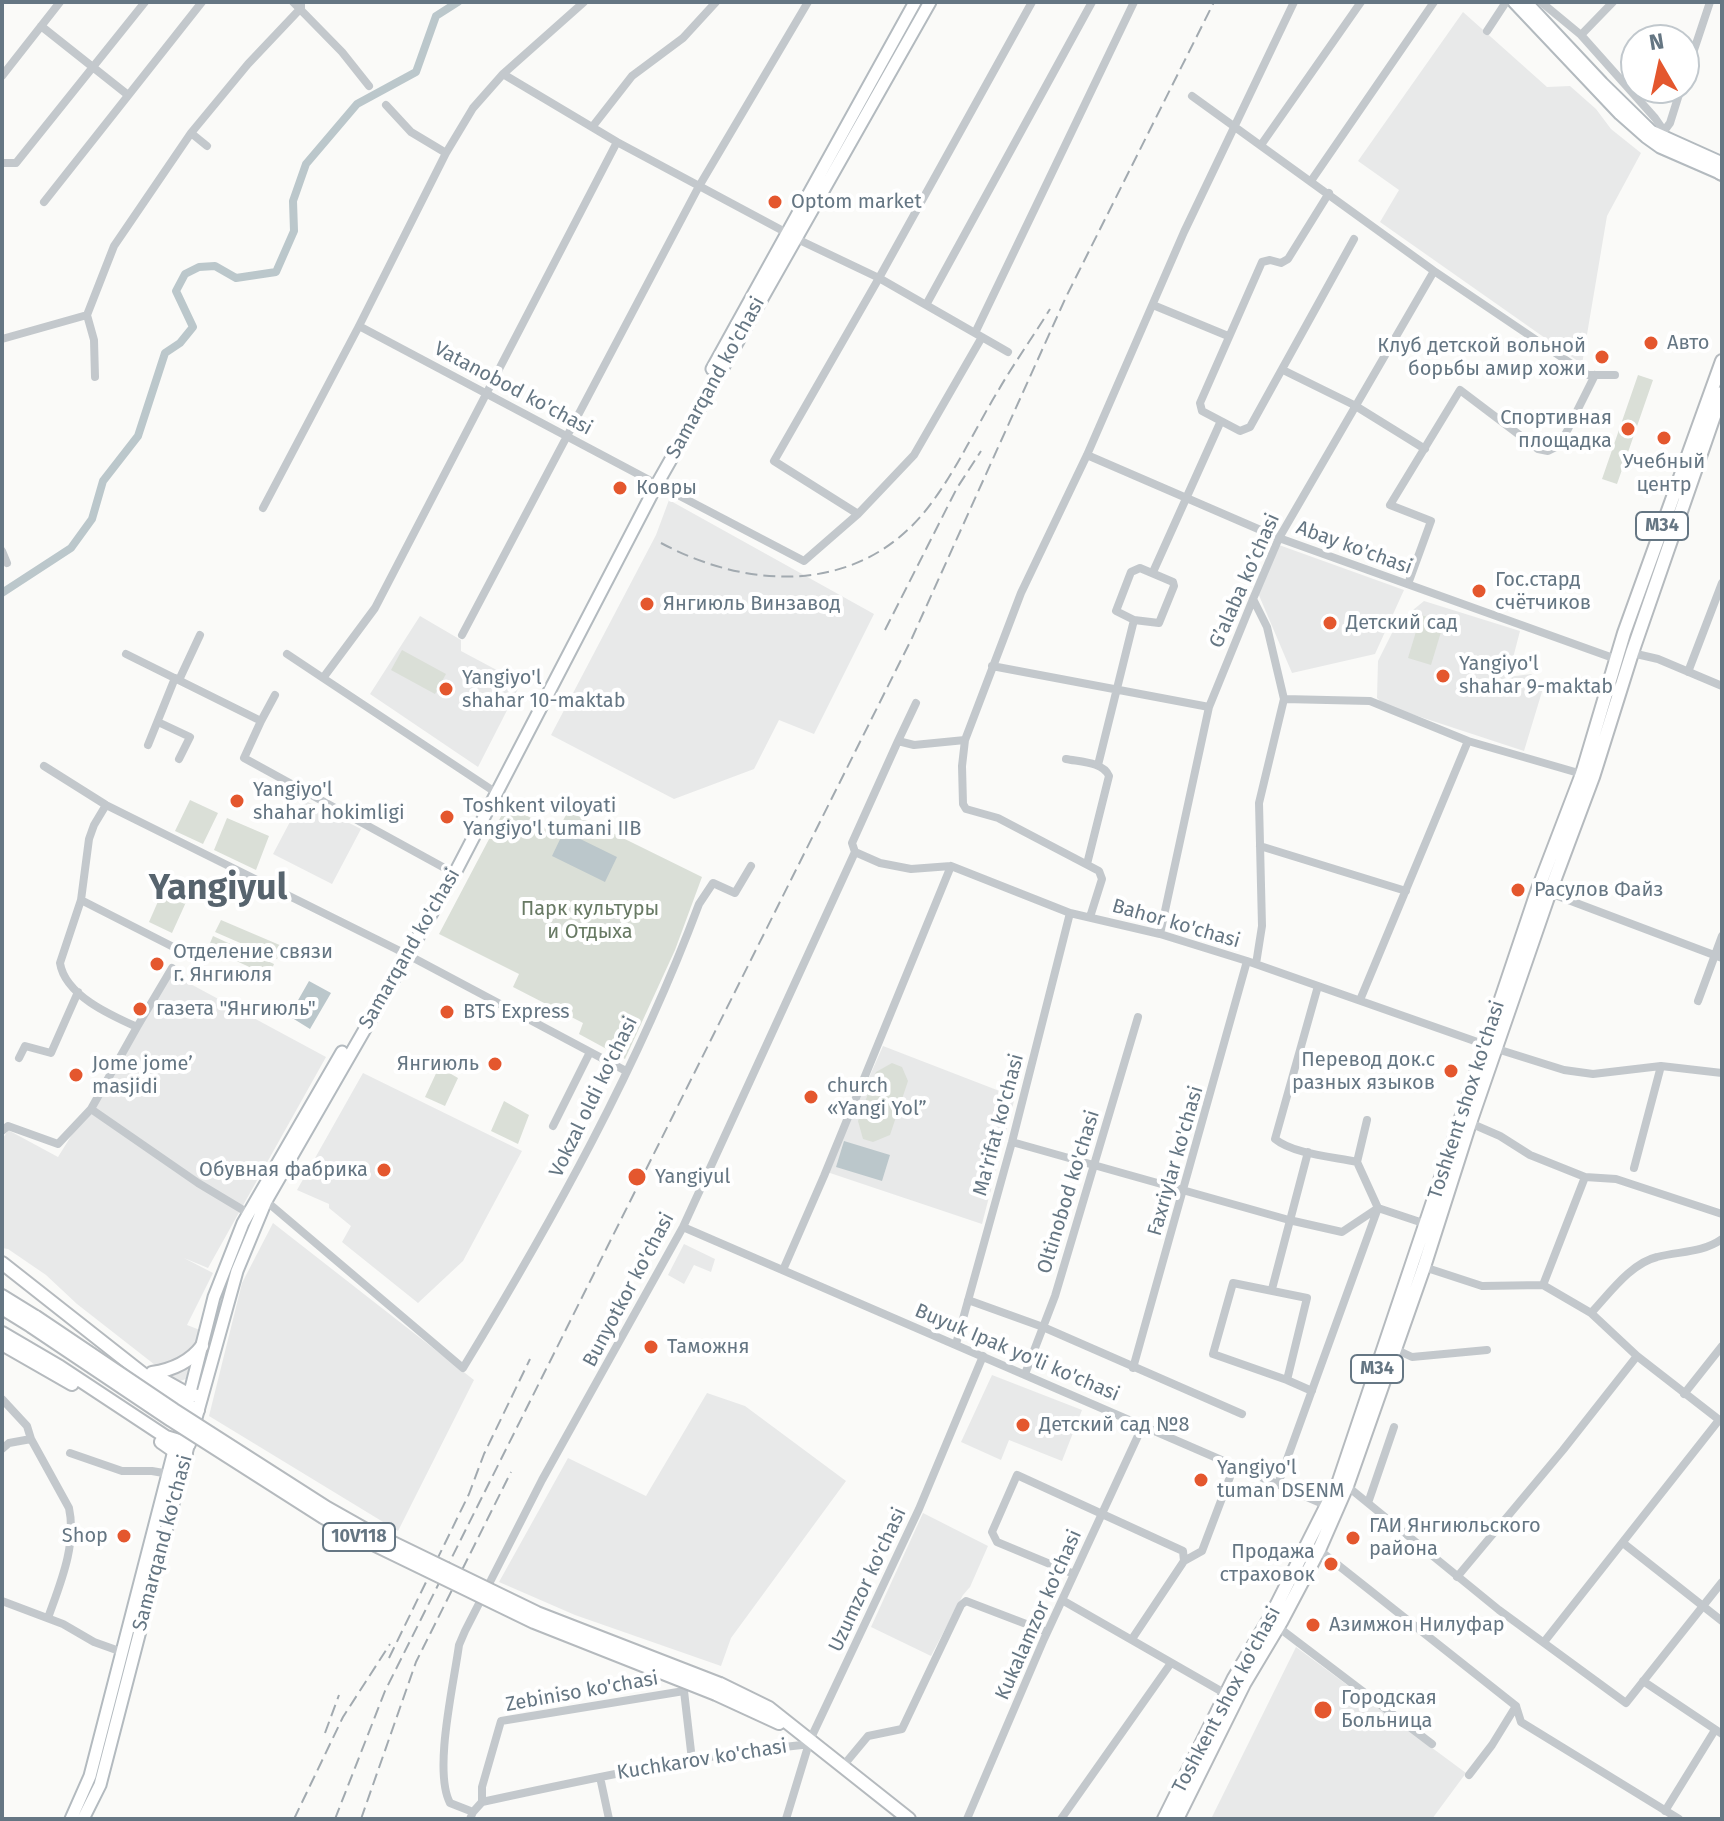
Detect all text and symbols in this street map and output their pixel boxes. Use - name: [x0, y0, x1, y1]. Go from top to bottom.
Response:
- north arrow: [1620, 24, 1700, 104]
- text: N: [1647, 27, 1666, 56]
- place label: Optom market: [791, 190, 922, 214]
- marker: Optom market: [766, 193, 784, 211]
- street label: Samarqand ko'chasi: [662, 293, 770, 463]
- place label: Авто: [1667, 331, 1710, 355]
- place label: Клуб детской вольной борьбы амир хожи: [1377, 334, 1586, 381]
- marker: Авто: [1642, 334, 1660, 352]
- street label: Vatanobod ko'chasi: [430, 337, 596, 441]
- marker: Клуб детской вольной борьбы амир хожи: [1593, 348, 1611, 366]
- place label: Спортивная площадка: [1500, 406, 1612, 453]
- marker: Спортивная площадка: [1619, 420, 1637, 438]
- marker: Учебный центр: [1655, 429, 1673, 447]
- place label: Учебный центр: [1623, 450, 1705, 497]
- place label: Ковры: [636, 476, 697, 500]
- marker: Ковры: [611, 479, 629, 497]
- street label: G’alaba ko’chasi: [1205, 510, 1285, 652]
- road number: M34: [1636, 512, 1688, 540]
- street label: Abay ko'chasi: [1293, 516, 1415, 580]
- place label: Гос.стард счётчиков: [1495, 568, 1591, 615]
- marker: Гос.стард счётчиков: [1470, 582, 1488, 600]
- place label: Янгиюль Винзавод: [663, 592, 841, 616]
- marker: Янгиюль Винзавод: [638, 595, 656, 613]
- place label: Детский сад: [1346, 611, 1458, 635]
- marker: Детский сад: [1321, 614, 1339, 632]
- place label: Yangiyo'l shahar 9-maktab: [1459, 652, 1613, 699]
- place label: Yangiyo'l shahar 10-maktab: [462, 666, 626, 713]
- marker: Yangiyo'l shahar 9-maktab: [1434, 667, 1452, 685]
- marker: Yangiyo'l shahar 10-maktab: [437, 680, 455, 698]
- place label: Yangiyo'l shahar hokimligi: [253, 778, 405, 825]
- marker: Yangiyo'l shahar hokimligi: [228, 792, 246, 810]
- place label: Toshkent viloyati Yangiyo'l tumani IIB: [463, 794, 641, 841]
- marker: Toshkent viloyati Yangiyo'l tumani IIB: [438, 808, 456, 826]
- street label: Samarqand ko'chasi: [354, 864, 466, 1034]
- district label: Yangiyul: [149, 867, 287, 911]
- place label: Расулов Файз: [1534, 878, 1663, 902]
- marker: Расулов Файз: [1509, 881, 1527, 899]
- street label: Bahor ko'chasi: [1109, 894, 1243, 954]
- park label: Парк культуры и Отдыха: [521, 897, 659, 944]
- place label: Отделение связи г. Янгиюля: [173, 940, 333, 987]
- marker: Отделение связи г. Янгиюля: [148, 955, 166, 973]
- place label: газета "Янгиюль": [156, 997, 316, 1021]
- street label: Toshkent shox ko'chasi: [1424, 998, 1510, 1202]
- marker: газета "Янгиюль": [131, 1000, 149, 1018]
- place label: BTS Express: [463, 1000, 570, 1024]
- marker: BTS Express: [438, 1003, 456, 1021]
- street label: Vokzal oldi ko'chasi: [545, 1013, 643, 1181]
- place label: Перевод док.с разных языков: [1292, 1048, 1435, 1095]
- street label: Ma'rifat ko'chasi: [968, 1051, 1030, 1199]
- place label: Jome jome’ masjidi: [92, 1052, 193, 1099]
- place label: Янгиюль: [397, 1052, 479, 1076]
- marker: Янгиюль: [486, 1055, 504, 1073]
- marker: Перевод док.с разных языков: [1442, 1062, 1460, 1080]
- marker: Jome jome’ masjidi: [67, 1066, 85, 1084]
- place label: church «Yangi Yol”: [827, 1074, 927, 1121]
- street label: Faxriylar ko'chasi: [1143, 1083, 1209, 1239]
- marker: church «Yangi Yol”: [802, 1088, 820, 1106]
- street label: Oltinobod ko'chasi: [1033, 1107, 1105, 1277]
- place label: Обувная фабрика: [199, 1158, 368, 1182]
- marker: Обувная фабрика: [375, 1161, 393, 1179]
- place label: Yangiyul: [655, 1165, 730, 1189]
- marker: Yangiyul: [626, 1166, 648, 1188]
- street label: Bunyotkor ko'chasi: [578, 1209, 680, 1371]
- street label: Buyuk Ipak yo'li ko'chasi: [911, 1299, 1123, 1407]
- place label: Таможня: [667, 1335, 749, 1359]
- marker: Таможня: [642, 1338, 660, 1356]
- road number: M34: [1351, 1355, 1403, 1383]
- place label: Детский сад №8: [1039, 1413, 1190, 1437]
- marker: Детский сад №8: [1014, 1416, 1032, 1434]
- street label: Samarqand ko'chasi: [128, 1452, 198, 1634]
- place label: Yangiyo'l tuman DSENM: [1217, 1456, 1345, 1503]
- marker: Yangiyo'l tuman DSENM: [1192, 1471, 1210, 1489]
- street label: Uzumzor ko'chasi: [824, 1504, 912, 1656]
- place label: ГАИ Янгиюльского района: [1369, 1514, 1541, 1561]
- road number: 10V118: [323, 1523, 395, 1551]
- place label: Shop: [62, 1524, 108, 1548]
- street label: Kukalamzor ko'chasi: [991, 1526, 1087, 1704]
- marker: Shop: [115, 1527, 133, 1545]
- marker: ГАИ Янгиюльского района: [1344, 1529, 1362, 1547]
- place label: Продажа страховок: [1219, 1540, 1315, 1587]
- marker: Продажа страховок: [1322, 1555, 1340, 1573]
- street label: Toshkent shox ko'chasi: [1168, 1603, 1286, 1797]
- place label: Азимжон Нилуфар: [1329, 1613, 1505, 1637]
- marker: Азимжон Нилуфар: [1304, 1616, 1322, 1634]
- street label: Zebiniso ko'chasi: [504, 1667, 660, 1717]
- place label: Городская Больница: [1341, 1686, 1437, 1733]
- marker: Городская Больница: [1312, 1699, 1334, 1721]
- street label: Kuchkarov ko'chasi: [615, 1735, 789, 1785]

